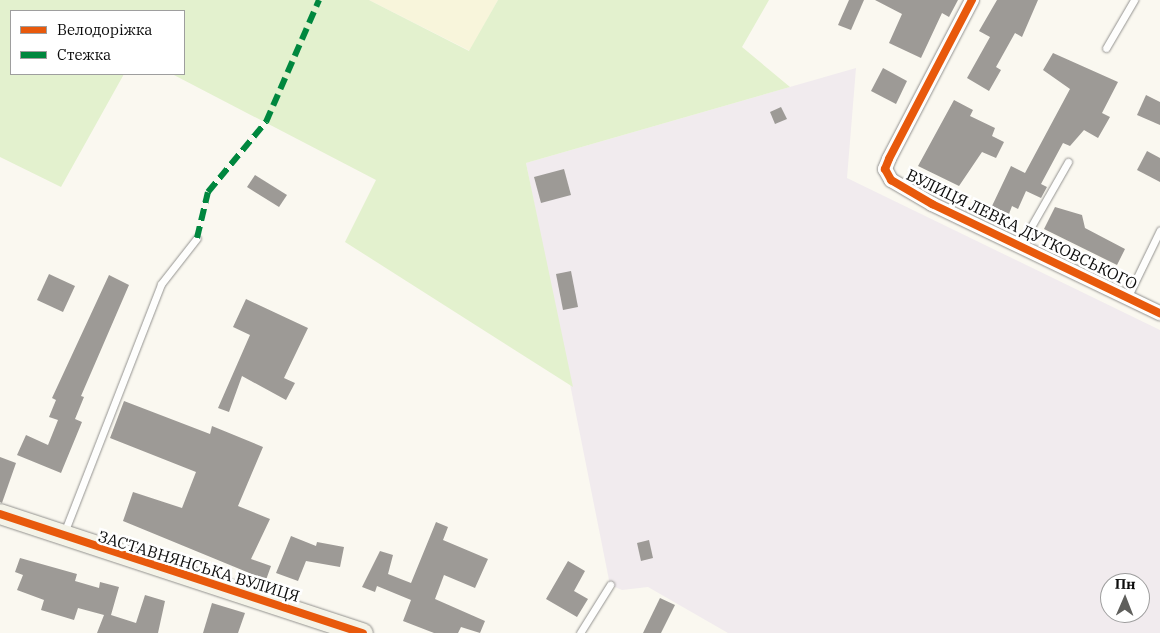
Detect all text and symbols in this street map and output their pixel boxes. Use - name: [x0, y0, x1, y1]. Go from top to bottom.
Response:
- legend: [10, 10, 185, 75]
- text: Велодоріжка: [57, 20, 153, 39]
- text: Стежка: [57, 45, 111, 64]
- street label: ВУЛИЦЯ ЛЕВКА ДУТКОВСЬКОГО: [903, 165, 1141, 293]
- street label: ЗАСТАВНЯНСЬКА ВУЛИЦЯ: [96, 526, 302, 606]
- north arrow: [1100, 573, 1150, 623]
- text: Пн: [1115, 575, 1136, 593]

